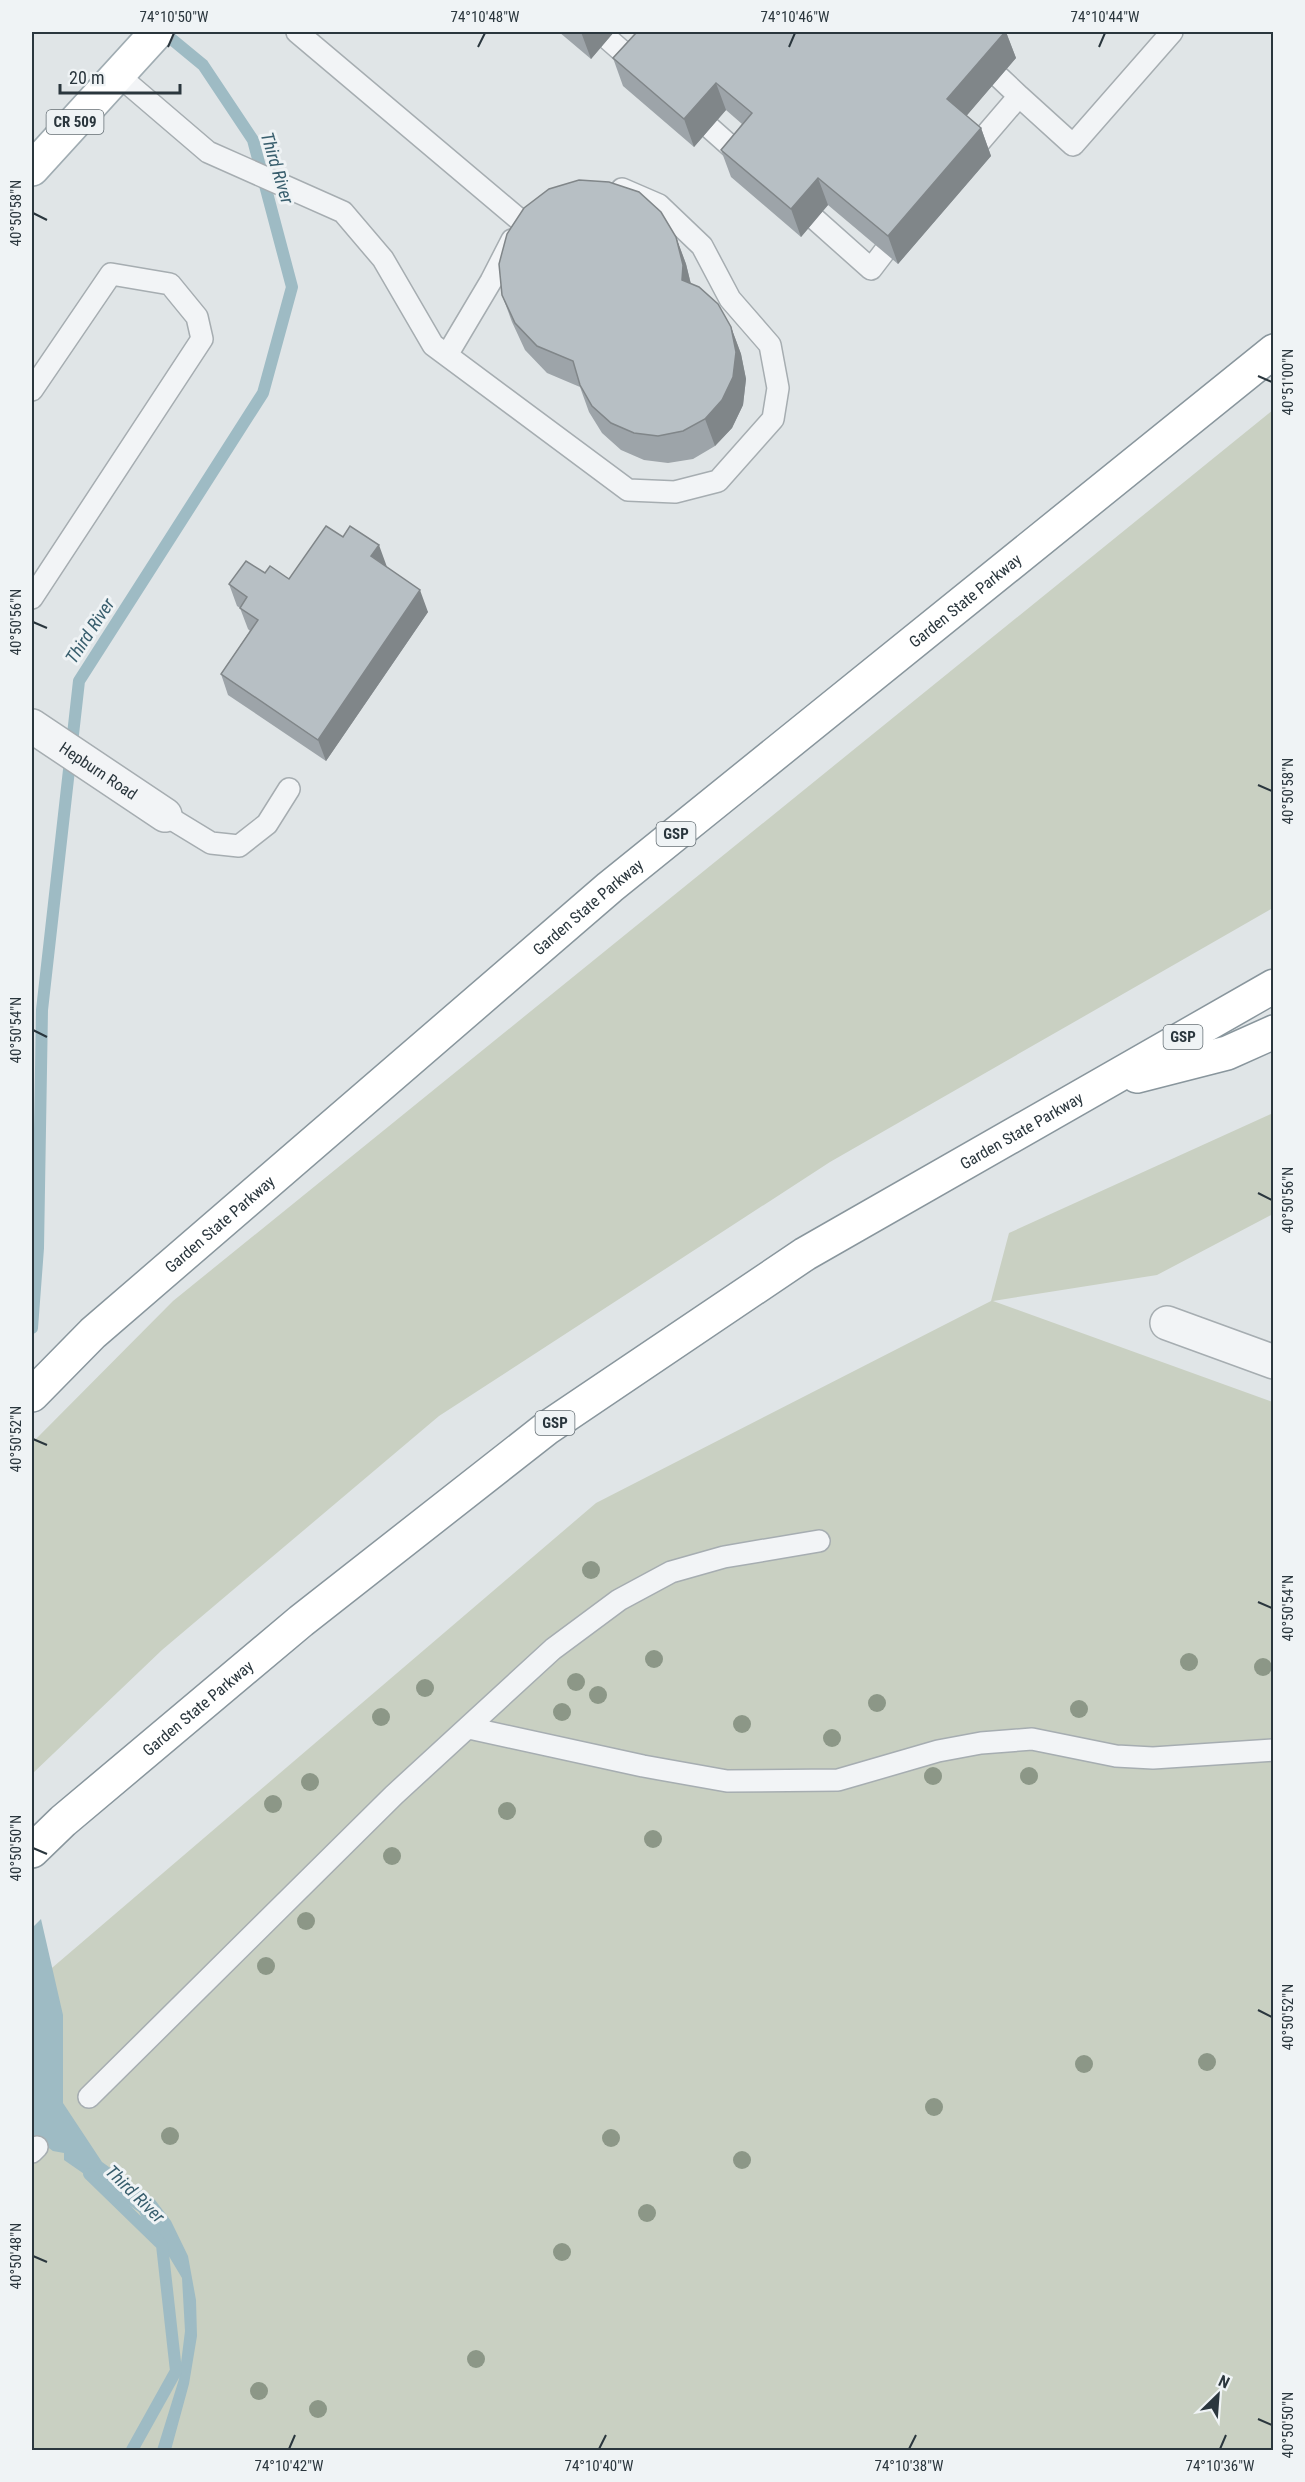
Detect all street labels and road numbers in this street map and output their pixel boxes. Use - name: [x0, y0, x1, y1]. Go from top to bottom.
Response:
- road number: CR 509: [46, 110, 104, 134]
- street label: Garden State Parkway: [905, 550, 1025, 652]
- street label: Hepburn Road: [56, 738, 141, 804]
- road number: GSP: [656, 822, 696, 846]
- street label: Garden State Parkway: [529, 855, 647, 959]
- road number: GSP: [1164, 1025, 1202, 1049]
- street label: Garden State Parkway: [957, 1088, 1087, 1173]
- street label: Garden State Parkway: [161, 1172, 279, 1277]
- road number: GSP: [536, 1411, 574, 1435]
- street label: Garden State Parkway: [139, 1656, 257, 1760]

